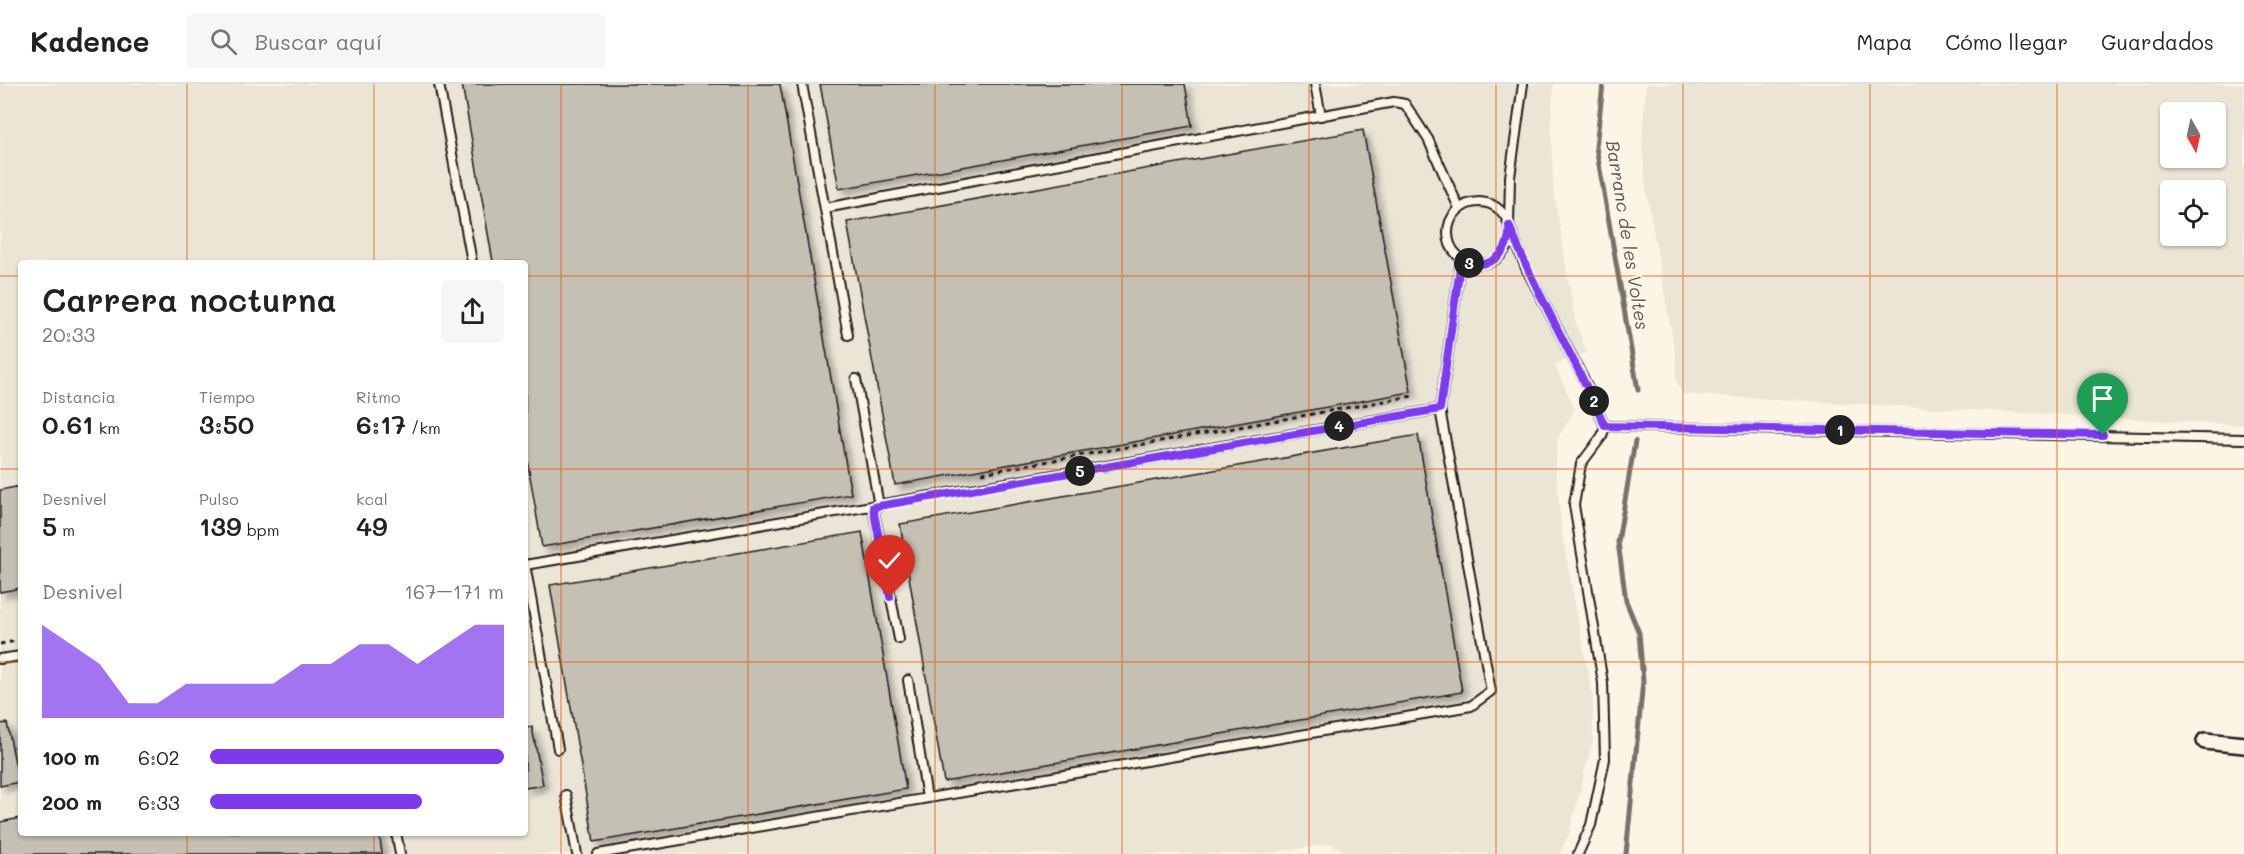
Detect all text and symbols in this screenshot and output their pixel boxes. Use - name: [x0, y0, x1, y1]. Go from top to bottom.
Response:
- search box: [186, 14, 606, 68]
- text: Kadence: [30, 23, 150, 59]
- icon: search: [207, 25, 240, 58]
- text: Buscar aquí: [255, 27, 382, 56]
- text: Mapa: [1856, 28, 1912, 55]
- text: Cómo llegar: [1945, 28, 2068, 55]
- text: Guardados: [2101, 28, 2214, 55]
- north arrow: [2160, 102, 2226, 168]
- map controls: [2160, 102, 2226, 246]
- water label: Barranc de les Voltes: [1601, 139, 1655, 331]
- button: locate: [2160, 180, 2226, 246]
- pin: 3: [1454, 248, 1484, 278]
- text: 3: [1464, 252, 1474, 273]
- text: Carrera nocturna: [42, 277, 337, 320]
- button: share: [441, 280, 504, 343]
- text: 20:33: [42, 321, 95, 347]
- pin: [2077, 373, 2128, 435]
- icon: arrive: [2086, 382, 2119, 415]
- text: Distancia: [42, 386, 116, 407]
- text: Tiempo: [199, 386, 255, 407]
- text: Ritmo: [356, 386, 400, 407]
- pin: 2: [1579, 386, 1609, 416]
- text: 2: [1590, 390, 1598, 411]
- text: 0.61: [42, 407, 94, 441]
- text: 3:50: [199, 407, 254, 441]
- text: 6:17: [356, 407, 406, 441]
- pin: 4: [1324, 411, 1354, 441]
- text: 4: [1334, 415, 1344, 436]
- pin: 1: [1825, 415, 1855, 445]
- text: km: [94, 417, 120, 438]
- text: /km: [406, 417, 441, 438]
- text: 1: [1836, 419, 1844, 440]
- pin: 5: [1065, 456, 1095, 486]
- text: 5: [1075, 460, 1085, 481]
- text: Desnivel: [42, 488, 107, 509]
- text: Pulso: [199, 488, 239, 509]
- text: kcal: [356, 488, 388, 509]
- text: 5: [42, 509, 57, 543]
- text: 139: [199, 509, 242, 543]
- text: 49: [356, 509, 388, 543]
- text: m: [57, 519, 75, 540]
- text: bpm: [242, 519, 280, 540]
- pin: [864, 535, 915, 597]
- icon: check: [873, 544, 906, 577]
- text: Desnivel: [42, 578, 123, 604]
- text: 167–171 m: [404, 578, 504, 604]
- text: 100 m: [42, 744, 100, 770]
- text: 6:02: [138, 744, 180, 770]
- text: 200 m: [42, 789, 102, 815]
- text: 6:33: [138, 789, 180, 815]

